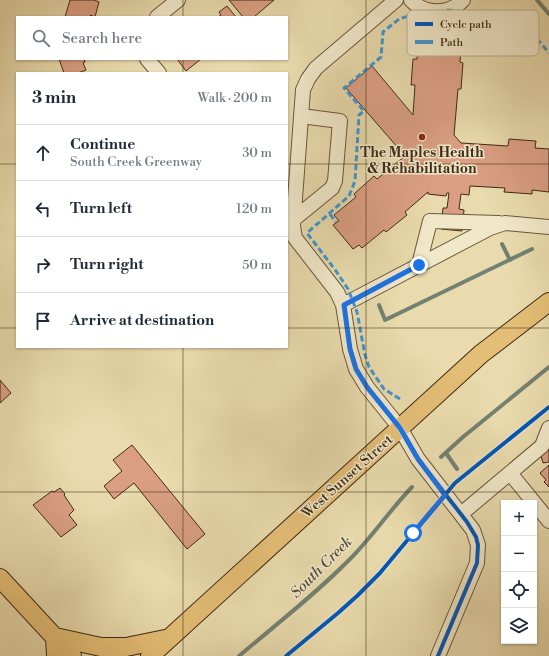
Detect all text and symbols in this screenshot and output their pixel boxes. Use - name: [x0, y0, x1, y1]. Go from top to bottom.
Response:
- legend: [407, 10, 539, 56]
- search box: [16, 16, 288, 60]
- text: Cycle path: [440, 18, 492, 32]
- icon: search: [30, 27, 52, 49]
- text: Search here: [62, 29, 142, 48]
- text: Path: [440, 36, 464, 50]
- text: 3 min: [32, 87, 76, 109]
- text: Walk · 200 m: [198, 90, 272, 106]
- marker: The Maples Health & Rehabilitation: [417, 132, 427, 142]
- text: Continue: [70, 135, 135, 154]
- icon: ahead: [32, 142, 54, 164]
- place label: The Maples Health & Rehabilitation: [360, 144, 484, 178]
- text: 30 m: [242, 145, 272, 161]
- text: South Creek Greenway: [70, 154, 202, 170]
- icon: left: [32, 198, 54, 220]
- text: Turn left: [70, 199, 132, 218]
- text: 120 m: [236, 201, 272, 217]
- icon: right: [32, 254, 54, 276]
- text: Turn right: [70, 255, 144, 274]
- route end: [410, 256, 428, 274]
- text: 50 m: [242, 257, 272, 273]
- icon: arrive: [32, 310, 54, 332]
- text: Arrive at destination: [70, 311, 214, 330]
- street label: West Sunset Street: [298, 431, 397, 523]
- map controls: [501, 500, 537, 644]
- button: +: [501, 500, 537, 536]
- route start: [404, 524, 422, 542]
- water label: South Creek: [286, 532, 356, 602]
- button: −: [501, 536, 537, 572]
- button: locate: [501, 572, 537, 608]
- button: layers: [501, 608, 537, 644]

